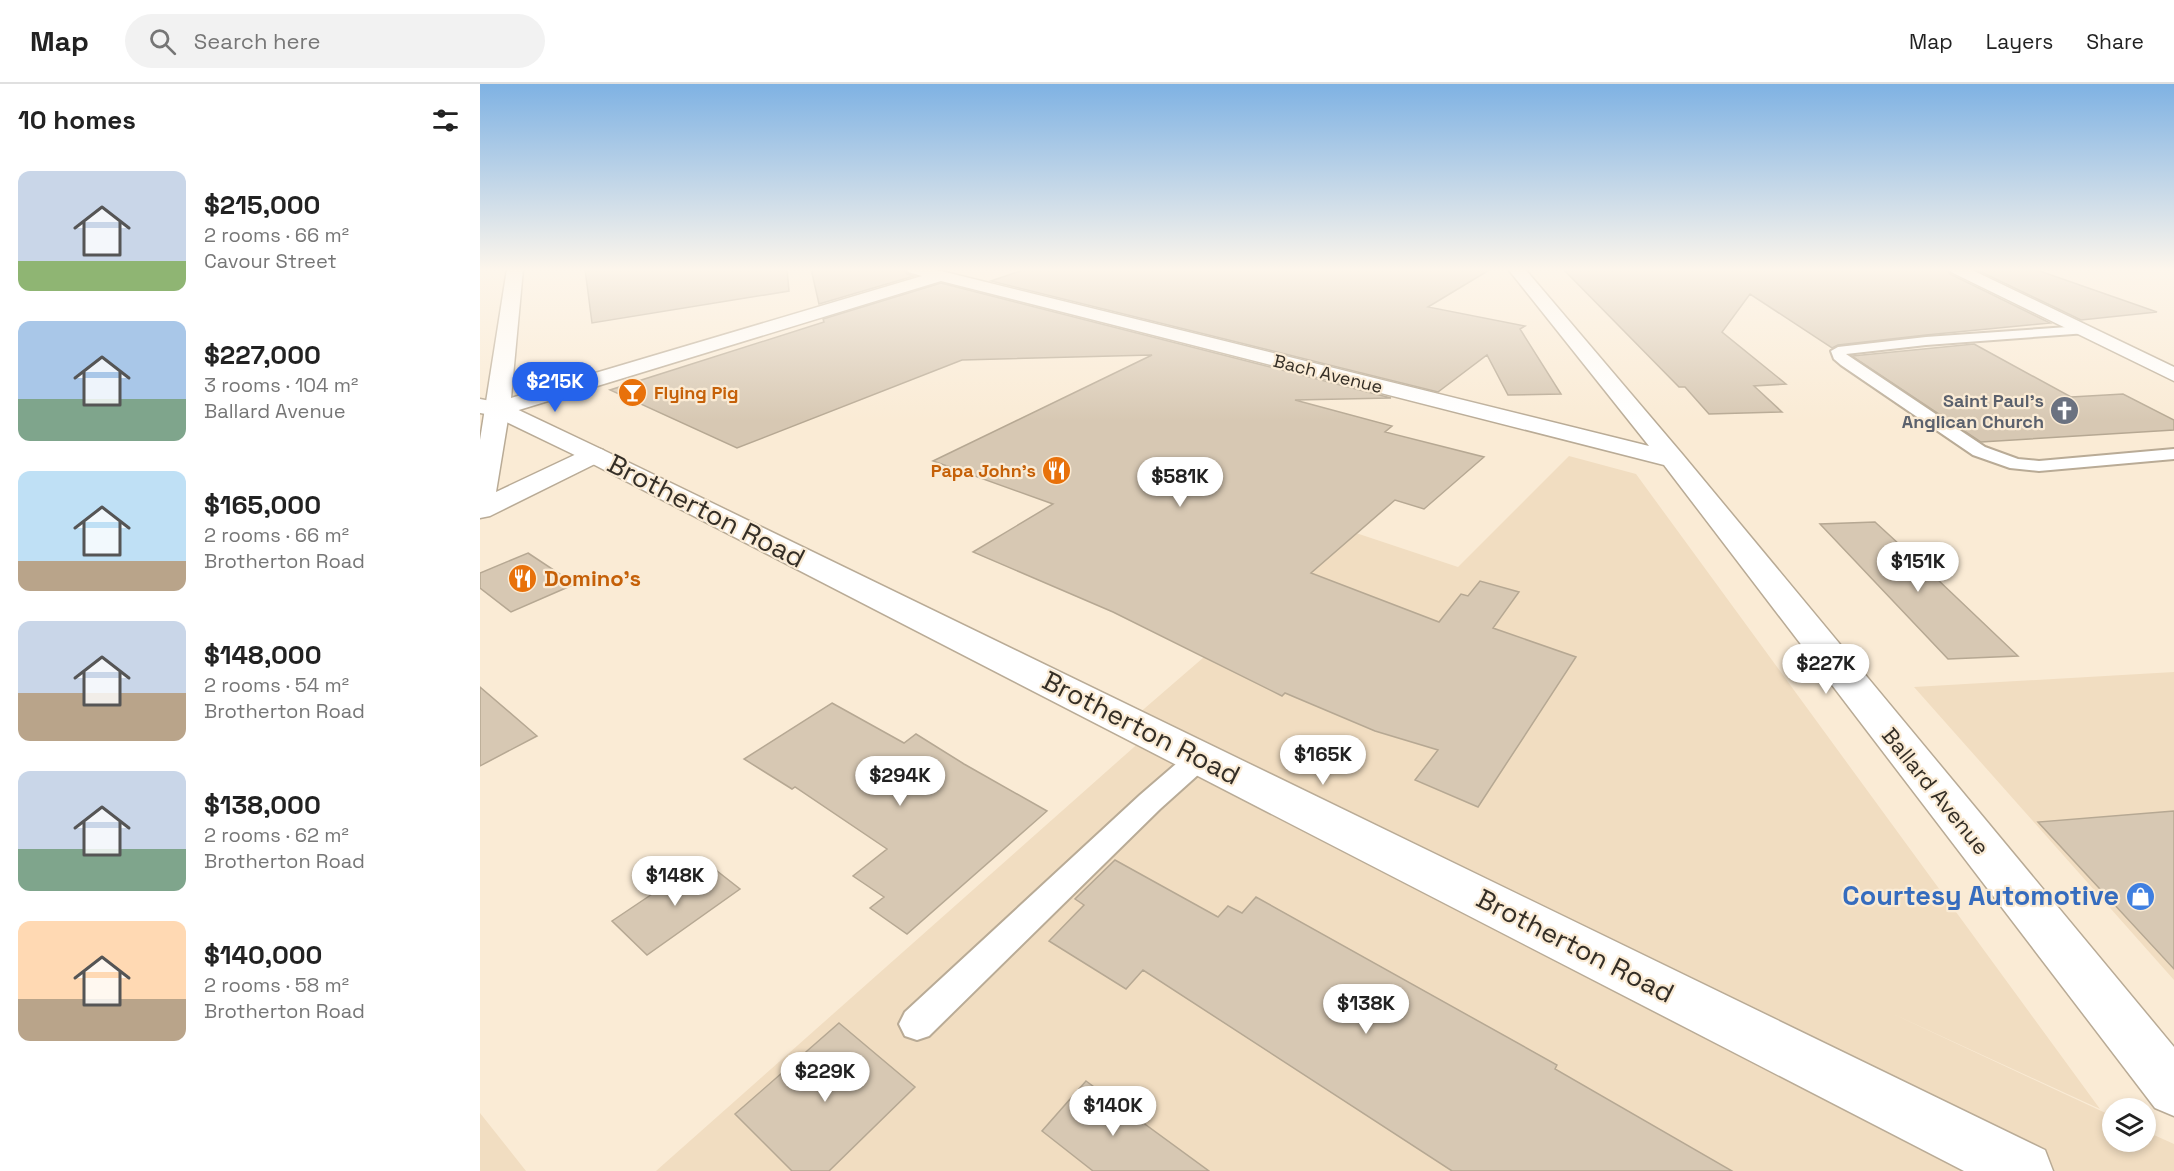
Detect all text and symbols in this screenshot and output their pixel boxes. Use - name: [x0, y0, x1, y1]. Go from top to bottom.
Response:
- search box: [125, 14, 545, 68]
- text: Map: [30, 23, 89, 59]
- icon: search: [146, 25, 179, 58]
- text: Search here: [194, 27, 321, 55]
- text: Map: [1909, 28, 1953, 55]
- text: Layers: [1986, 28, 2053, 55]
- text: Share: [2086, 28, 2144, 55]
- text: 10 homes: [18, 103, 136, 137]
- icon: filters: [429, 104, 462, 137]
- text: $215,000: [204, 188, 320, 222]
- icon: home: [66, 195, 138, 267]
- text: 2 rooms · 66 m²: [204, 222, 349, 248]
- text: Cavour Street: [204, 248, 337, 274]
- text: $227,000: [204, 338, 321, 372]
- icon: home: [66, 345, 138, 417]
- street label: Bach Avenue: [1271, 349, 1385, 398]
- pin: $215K: [513, 362, 597, 413]
- text: $215K: [526, 368, 584, 394]
- text: 3 rooms · 104 m²: [204, 372, 358, 398]
- bar icon: Flying Pig: [617, 377, 649, 409]
- place label: Flying Pig: [654, 381, 739, 404]
- place label: Saint Paul's Anglican Church: [1902, 389, 2044, 433]
- church icon: Saint Paul's Anglican Church: [2049, 395, 2081, 427]
- text: Ballard Avenue: [204, 398, 346, 424]
- street label: Brotherton Road: [602, 446, 811, 575]
- restaurant icon: Papa John's: [1041, 455, 1073, 487]
- pin: $581K: [1138, 457, 1222, 508]
- place label: Papa John's: [931, 459, 1036, 482]
- text: $581K: [1151, 463, 1209, 489]
- text: $165,000: [204, 488, 321, 522]
- icon: home: [66, 495, 138, 567]
- text: 2 rooms · 66 m²: [204, 522, 349, 548]
- pin: $151K: [1876, 542, 1960, 593]
- text: Brotherton Road: [204, 548, 365, 574]
- text: $151K: [1891, 548, 1945, 574]
- restaurant icon: Domino's: [507, 562, 539, 594]
- place label: Domino's: [544, 564, 641, 592]
- text: $148,000: [204, 638, 322, 672]
- pin: $227K: [1784, 644, 1868, 695]
- icon: home: [66, 645, 138, 717]
- text: $227K: [1796, 650, 1856, 676]
- street label: Brotherton Road: [1037, 663, 1246, 792]
- text: 2 rooms · 54 m²: [204, 672, 349, 698]
- text: Brotherton Road: [204, 698, 365, 724]
- street label: Ballard Avenue: [1876, 722, 1996, 860]
- pin: $165K: [1281, 735, 1365, 786]
- text: $165K: [1294, 741, 1352, 767]
- pin: $294K: [858, 756, 942, 807]
- text: $294K: [869, 762, 931, 788]
- text: $138,000: [204, 788, 321, 822]
- icon: home: [66, 795, 138, 867]
- text: 2 rooms · 62 m²: [204, 822, 349, 848]
- text: Brotherton Road: [204, 848, 365, 874]
- pin: $148K: [633, 856, 717, 907]
- text: $148K: [646, 862, 704, 888]
- place label: Courtesy Automotive: [1842, 878, 2119, 913]
- shop icon: Courtesy Automotive: [2124, 880, 2156, 912]
- street label: Brotherton Road: [1471, 881, 1680, 1010]
- text: $140,000: [204, 938, 322, 972]
- icon: home: [66, 945, 138, 1017]
- text: 2 rooms · 58 m²: [204, 972, 349, 998]
- pin: $138K: [1324, 984, 1408, 1035]
- text: $138K: [1337, 990, 1395, 1016]
- text: Brotherton Road: [204, 998, 365, 1024]
- pin: $229K: [783, 1052, 867, 1103]
- text: $229K: [795, 1058, 855, 1084]
- pin: $140K: [1071, 1086, 1155, 1137]
- text: $140K: [1083, 1092, 1143, 1118]
- map controls: [2102, 1098, 2156, 1152]
- button: layers: [2102, 1098, 2156, 1152]

